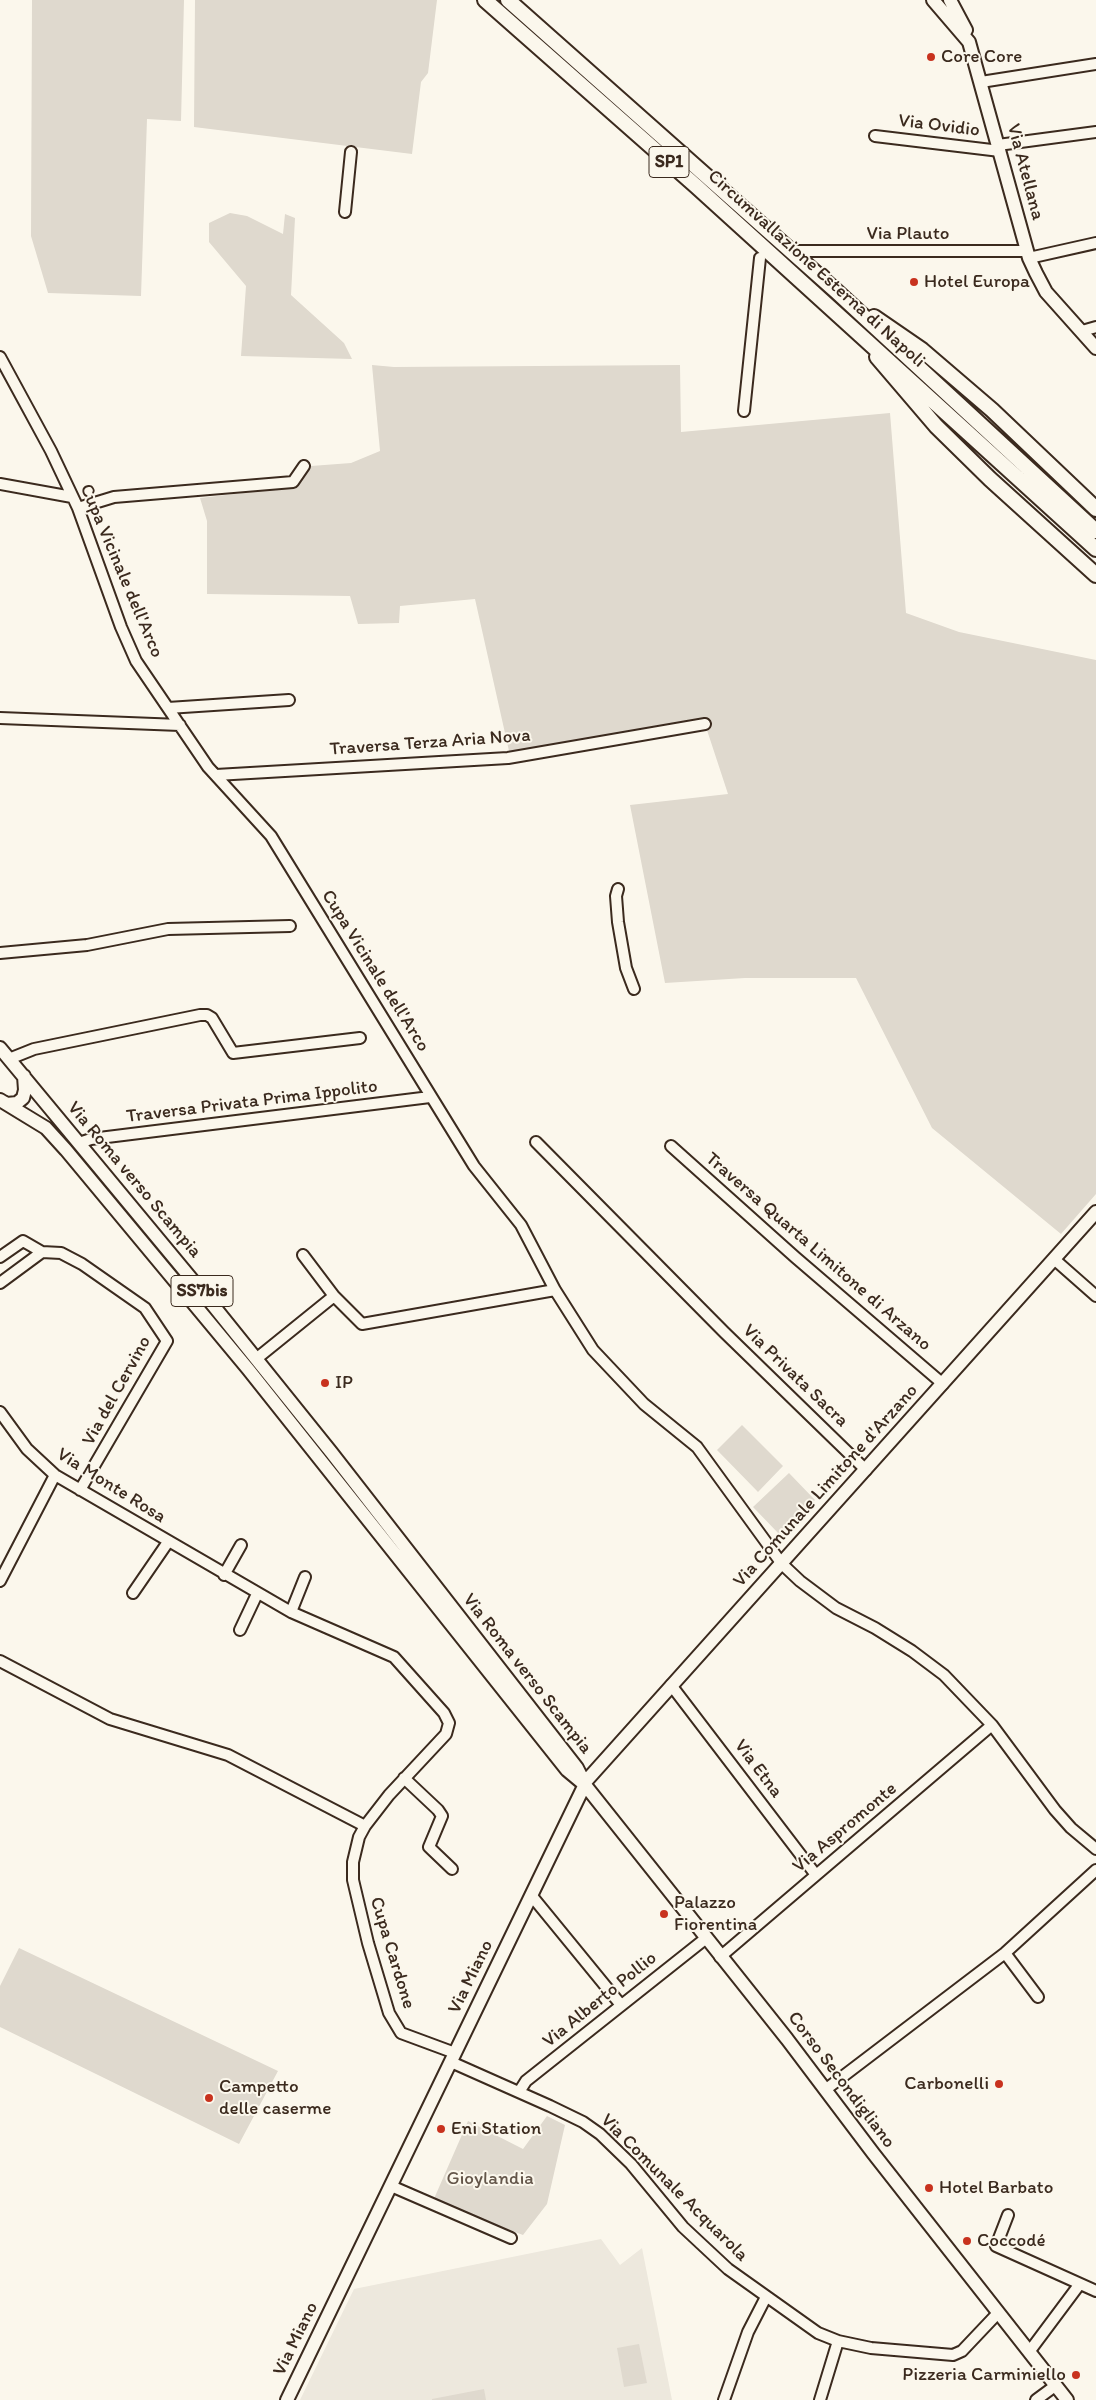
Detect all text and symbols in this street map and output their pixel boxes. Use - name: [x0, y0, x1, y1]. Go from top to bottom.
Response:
- place label: Core Core: [941, 46, 1022, 68]
- marker: Core Core: [925, 51, 937, 63]
- street label: Via Ovidio: [897, 110, 981, 142]
- street label: Via Atellana: [1001, 121, 1049, 223]
- road number: SP1: [649, 146, 689, 178]
- street label: Circumvallazione Esterna di Napoli: [702, 165, 930, 373]
- street label: Via Plauto: [867, 223, 949, 245]
- place label: Hotel Europa: [924, 271, 1030, 293]
- marker: Hotel Europa: [908, 276, 920, 288]
- street label: Cupa Vicinale dell'Arco: [74, 481, 168, 661]
- street label: Traversa Terza Aria Nova: [329, 725, 531, 761]
- street label: Cupa Vicinale dell'Arco: [316, 886, 434, 1056]
- street label: Traversa Privata Prima Ippolito: [125, 1075, 379, 1129]
- street label: Via Roma verso Scampia: [62, 1097, 206, 1263]
- street label: Traversa Quarta Limitone di Arzano: [700, 1148, 936, 1356]
- road number: SS7bis: [171, 1276, 233, 1306]
- street label: Via Privata Sacra: [737, 1320, 853, 1432]
- street label: Via del Cervino: [78, 1332, 156, 1450]
- place label: IP: [335, 1372, 353, 1394]
- marker: IP: [319, 1377, 331, 1389]
- street label: Via Comunale Limitone d'Arzano: [729, 1380, 923, 1592]
- street label: Via Monte Rosa: [52, 1443, 170, 1529]
- street label: Via Roma verso Scampia: [457, 1589, 597, 1759]
- street label: Via Etna: [729, 1735, 787, 1803]
- street label: Via Aspromonte: [788, 1778, 902, 1878]
- place label: Palazzo Fiorentina: [674, 1892, 757, 1936]
- street label: Cupa Cardone: [364, 1894, 420, 2012]
- marker: Palazzo Fiorentina: [658, 1908, 670, 1920]
- street label: Via Miano: [443, 1936, 499, 2018]
- street label: Via Alberto Pollio: [538, 1947, 662, 2053]
- street label: Corso Secondigliano: [782, 2007, 900, 2153]
- place label: Carbonelli: [904, 2073, 989, 2095]
- place label: Campetto delle caserme: [219, 2076, 331, 2120]
- marker: Carbonelli: [993, 2078, 1005, 2090]
- marker: Campetto delle caserme: [203, 2092, 215, 2104]
- street label: Via Comunale Acquarola: [595, 2109, 753, 2267]
- place label: Eni Station: [451, 2118, 541, 2140]
- marker: Eni Station: [435, 2123, 447, 2135]
- park label: Gioylandia: [446, 2168, 534, 2190]
- place label: Hotel Barbato: [939, 2177, 1053, 2199]
- marker: Hotel Barbato: [923, 2182, 935, 2194]
- place label: Coccodé: [977, 2230, 1046, 2252]
- marker: Coccodé: [961, 2235, 973, 2247]
- street label: Via Miano: [268, 2298, 324, 2380]
- place label: Pizzeria Carminiello: [902, 2364, 1066, 2386]
- marker: Pizzeria Carminiello: [1070, 2369, 1082, 2381]

